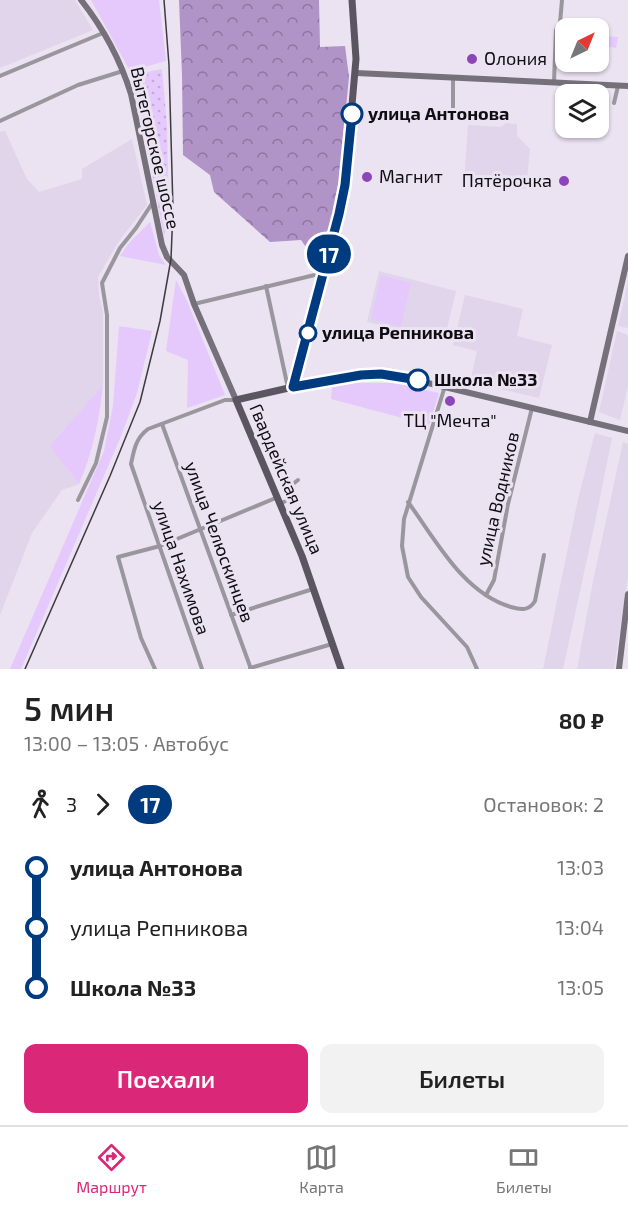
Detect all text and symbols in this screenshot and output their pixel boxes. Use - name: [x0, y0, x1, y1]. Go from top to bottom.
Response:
- north arrow: [555, 18, 609, 72]
- map controls: [555, 18, 609, 138]
- place label: Олония: [484, 47, 547, 69]
- marker: Олония: [465, 52, 479, 66]
- street label: Вытегорское шоссе: [127, 65, 185, 231]
- button: layers: [555, 84, 609, 138]
- place label: улица Антонова: [368, 102, 509, 124]
- marker: улица Антонова: [341, 103, 363, 125]
- place label: Магнит: [379, 165, 443, 187]
- place label: Пятёрочка: [462, 169, 552, 191]
- marker: Магнит: [360, 170, 374, 184]
- marker: Пятёрочка: [557, 174, 571, 188]
- line badge: 17: [302, 234, 356, 274]
- text: 17: [319, 242, 339, 267]
- place label: улица Репникова: [322, 321, 474, 343]
- marker: улица Репникова: [299, 324, 317, 342]
- place label: Школа №33: [434, 368, 537, 390]
- marker: Школа №33: [407, 369, 429, 391]
- marker: ТЦ "Мечта": [443, 394, 457, 408]
- street label: Гвардейская улица: [245, 400, 329, 557]
- place label: ТЦ "Мечта": [403, 409, 497, 431]
- street label: улица Водников: [471, 430, 523, 568]
- street label: улица Челюскинцев: [181, 458, 259, 625]
- street label: улица Нахимова: [149, 498, 215, 637]
- text: 5 мин: [24, 688, 114, 728]
- text: 80 ₽: [559, 707, 604, 733]
- text: 13:00 – 13:05 · Автобус: [24, 731, 229, 755]
- icon: walk: [24, 788, 57, 821]
- icon: forward: [86, 788, 119, 821]
- text: 3: [66, 792, 77, 816]
- text: 17: [140, 792, 160, 817]
- text: Остановок: 2: [483, 792, 604, 816]
- text: улица Антонова: [70, 854, 243, 880]
- text: 13:03: [557, 855, 604, 879]
- text: улица Репникова: [70, 914, 248, 940]
- text: 13:04: [556, 915, 604, 939]
- text: Школа №33: [70, 974, 196, 1000]
- text: 13:05: [557, 975, 604, 999]
- button: Поехали: [24, 1044, 308, 1113]
- button: Билеты: [320, 1044, 604, 1113]
- tab: Маршрут: [76, 1141, 147, 1196]
- tab: Карта: [299, 1141, 344, 1196]
- tab: Билеты: [496, 1141, 552, 1196]

